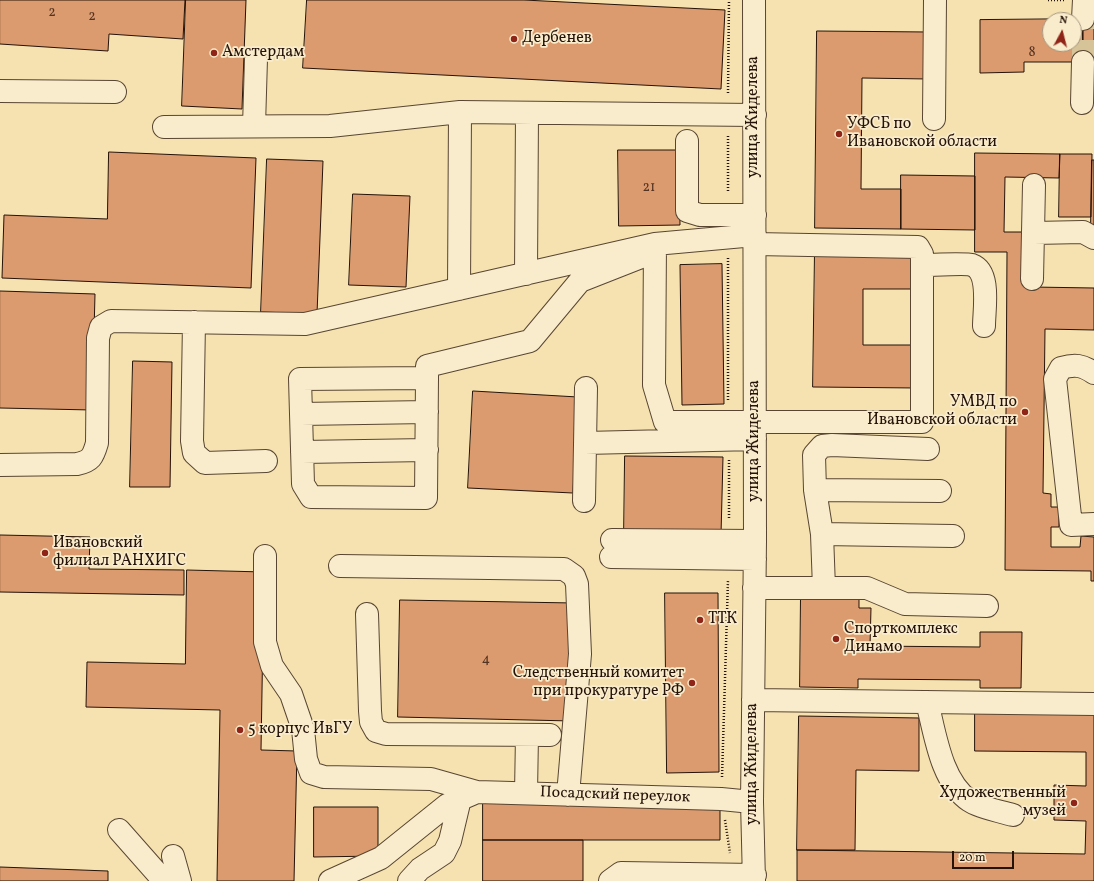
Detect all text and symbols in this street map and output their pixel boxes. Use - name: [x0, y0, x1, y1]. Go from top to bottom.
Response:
- house number: 2: [48, 5, 56, 21]
- house number: 2: [88, 9, 96, 25]
- north arrow: [1042, 12, 1082, 52]
- text: N: [1059, 13, 1068, 29]
- place label: Дербенев: [522, 29, 592, 49]
- marker: Дербенев: [509, 34, 519, 44]
- place label: Амстердам: [222, 43, 304, 63]
- house number: 8: [1028, 45, 1036, 61]
- marker: Амстердам: [209, 48, 219, 58]
- street label: улица Жиделева: [744, 56, 764, 178]
- place label: УФСБ по Ивановской области: [847, 115, 997, 153]
- marker: УФСБ по Ивановской области: [834, 129, 844, 139]
- house number: 21: [643, 180, 655, 196]
- street label: улица Жиделева: [745, 380, 765, 502]
- place label: УМВД по Ивановской области: [867, 393, 1017, 431]
- marker: УМВД по Ивановской области: [1020, 407, 1030, 417]
- place label: Ивановский филиал РАНХИГС: [53, 534, 186, 572]
- marker: Ивановский филиал РАНХИГС: [40, 548, 50, 558]
- place label: ТТК: [708, 610, 737, 630]
- marker: ТТК: [695, 615, 705, 625]
- place label: Спорткомплекс Динамо: [844, 620, 958, 658]
- marker: Спорткомплекс Динамо: [831, 634, 841, 644]
- house number: 4: [482, 652, 490, 668]
- place label: Следственный комитет при прокуратуре РФ: [513, 664, 684, 702]
- marker: Следственный комитет при прокуратуре РФ: [687, 678, 697, 688]
- street label: улица Жиделева: [743, 703, 763, 825]
- place label: 5 корпус ИвГУ: [248, 720, 352, 740]
- marker: 5 корпус ИвГУ: [235, 725, 245, 735]
- street label: Посадский переулок: [540, 784, 690, 808]
- place label: Художественный музей: [939, 784, 1066, 822]
- marker: Художественный музей: [1069, 798, 1079, 808]
- scale bar: [954, 843, 1016, 869]
- text: 20 m: [959, 850, 986, 866]

